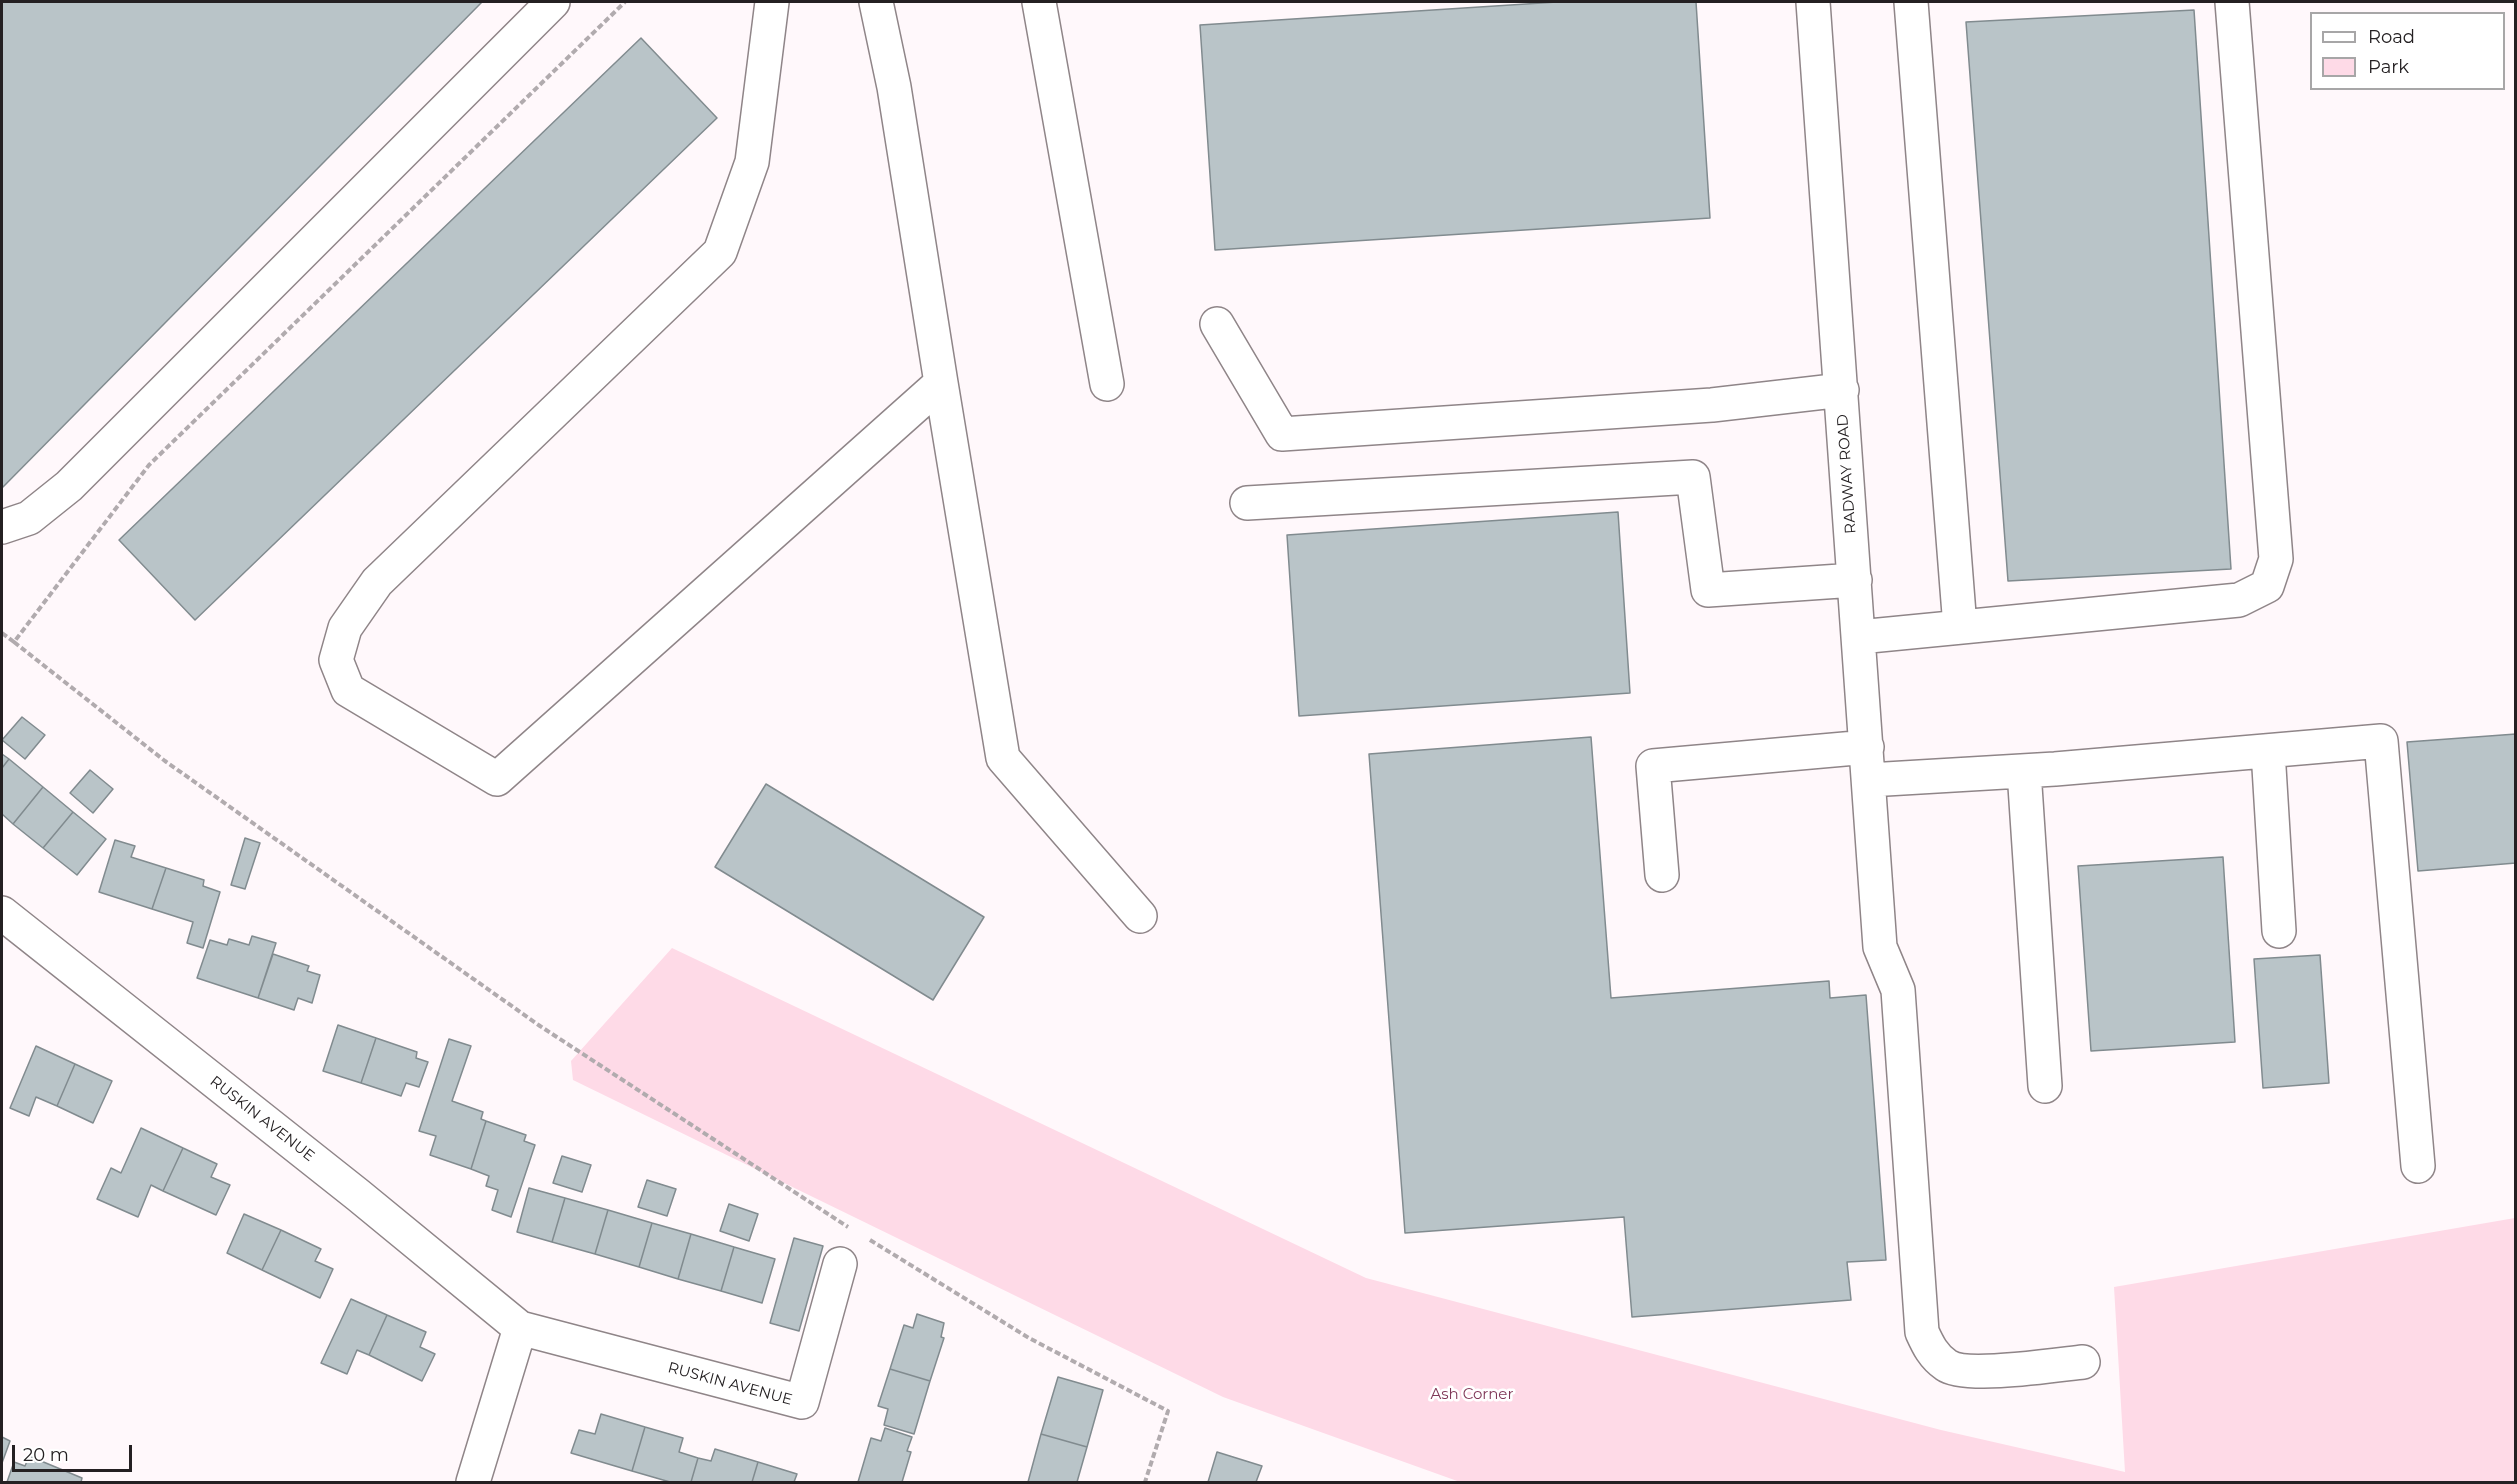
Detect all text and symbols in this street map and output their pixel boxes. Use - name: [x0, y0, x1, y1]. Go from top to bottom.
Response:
- legend: [2310, 12, 2505, 90]
- text: Road: [2368, 26, 2415, 48]
- text: Park: [2368, 56, 2409, 78]
- street label: RADWAY ROAD: [1834, 414, 1860, 534]
- street label: RUSKIN AVENUE: [206, 1073, 318, 1165]
- street label: RUSKIN AVENUE: [666, 1359, 794, 1409]
- park label: Ash Corner: [1431, 1386, 1513, 1404]
- scale bar: [15, 1433, 135, 1471]
- text: 20 m: [23, 1444, 69, 1466]

